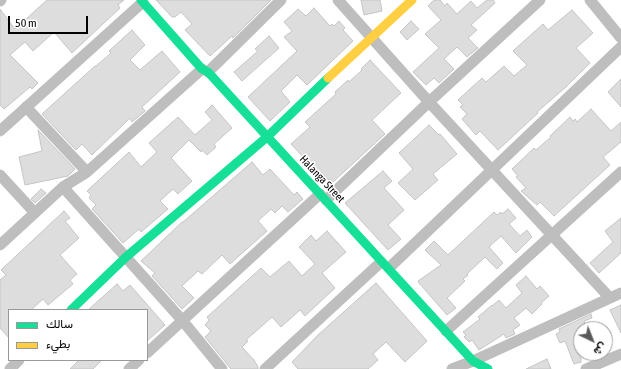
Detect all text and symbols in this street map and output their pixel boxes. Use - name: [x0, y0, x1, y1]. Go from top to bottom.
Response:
- scale bar: [10, 8, 90, 34]
- text: 50 m: [15, 16, 37, 30]
- street label: Halanga Street: [297, 153, 347, 205]
- legend: [8, 309, 148, 361]
- text: سالك: [46, 317, 73, 331]
- north arrow: [573, 321, 613, 361]
- text: بطيء: [46, 337, 70, 351]
- text: ش: [592, 340, 609, 358]

